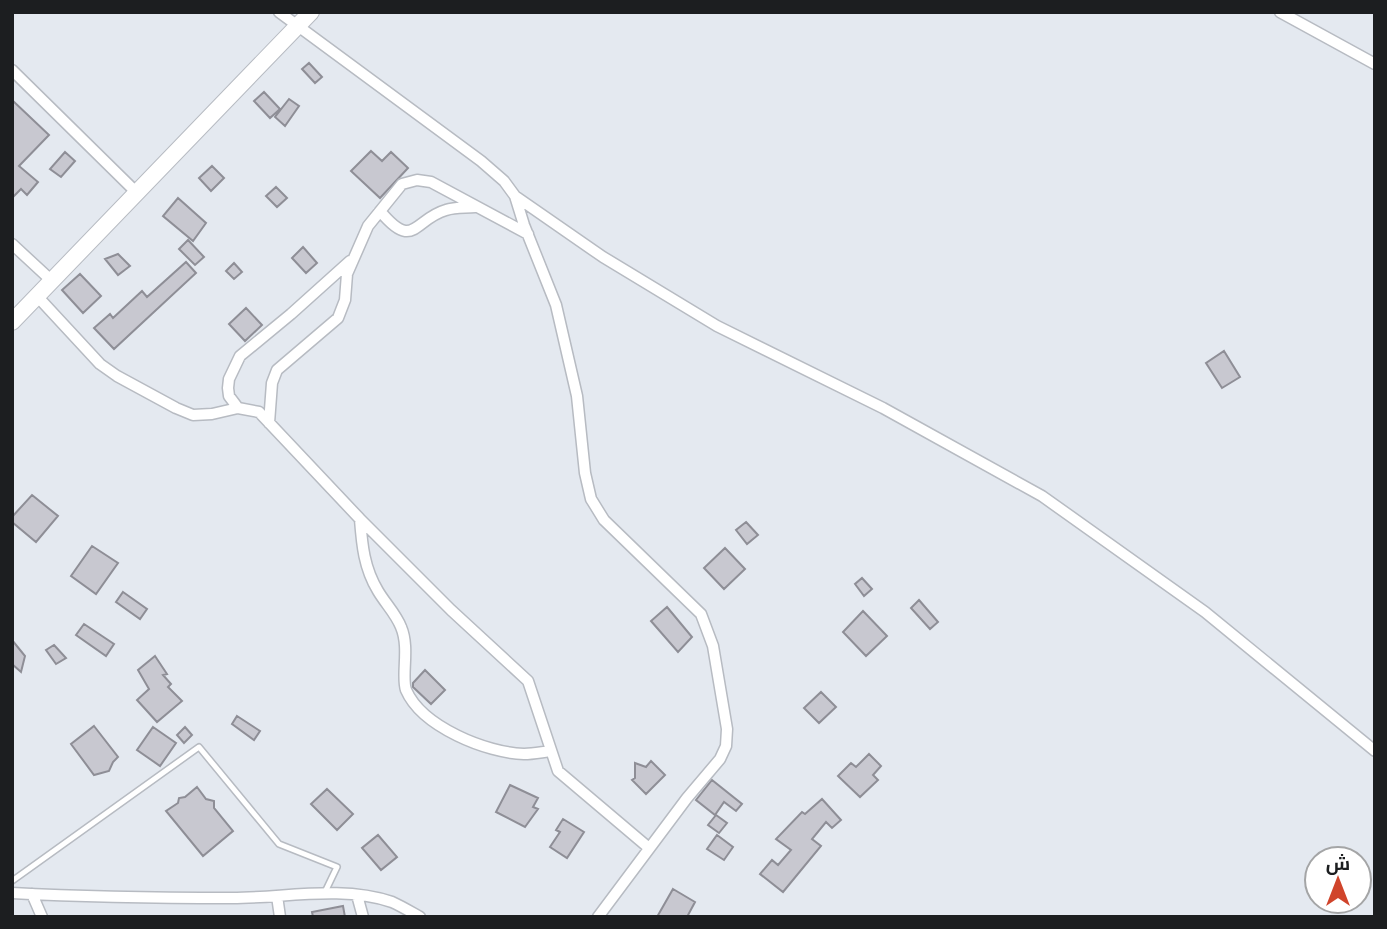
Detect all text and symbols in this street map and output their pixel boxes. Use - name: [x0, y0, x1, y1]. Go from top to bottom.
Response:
- north arrow: [1303, 845, 1373, 915]
- text: ش: [1326, 852, 1350, 875]

